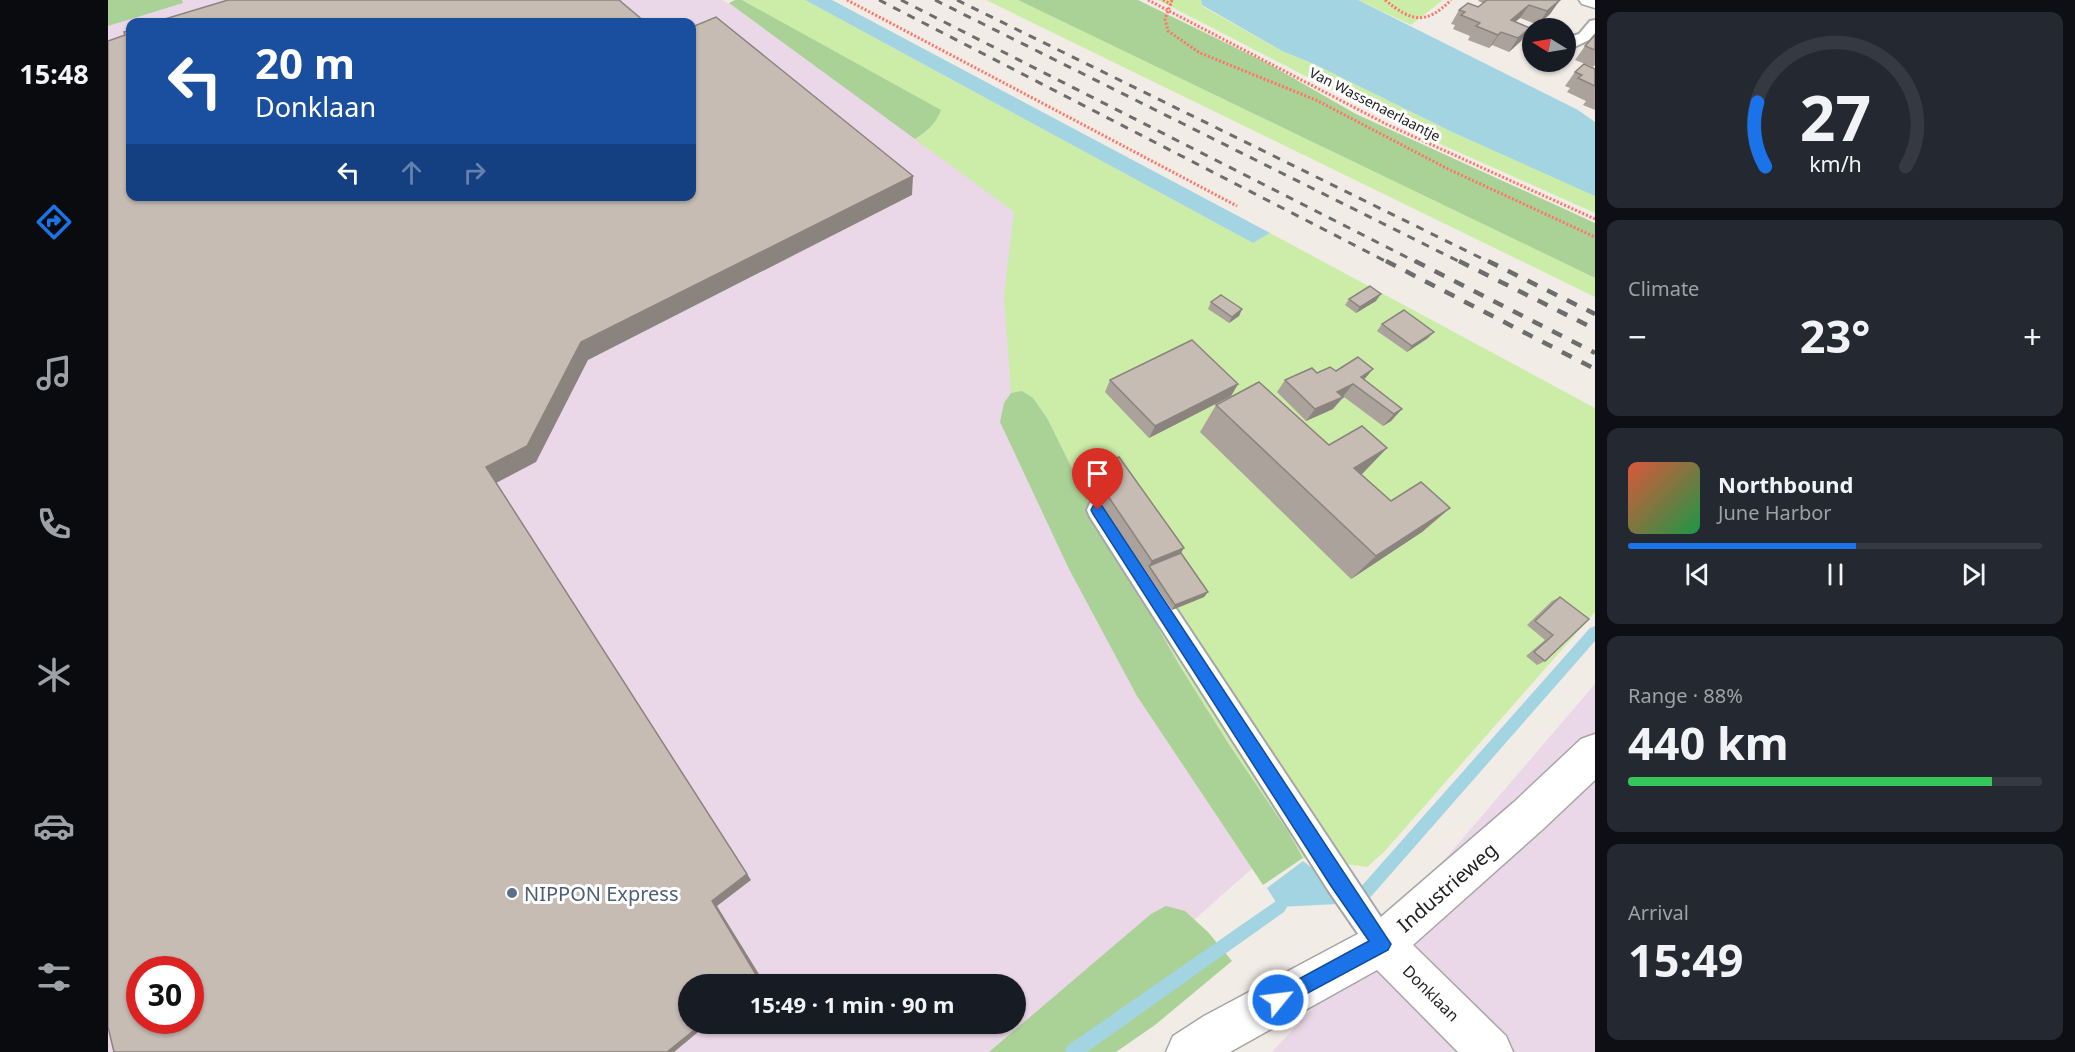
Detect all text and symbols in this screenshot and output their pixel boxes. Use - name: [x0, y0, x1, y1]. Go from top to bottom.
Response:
- north arrow: [1522, 18, 1576, 72]
- map controls: [1522, 18, 1576, 72]
- text: 20 m: [255, 34, 355, 91]
- icon: left: [156, 42, 234, 120]
- text: 15:48: [19, 55, 89, 92]
- street label: Van Wassenaerlaantje: [1306, 63, 1444, 145]
- text: 27: [1799, 74, 1871, 159]
- text: Donklaan: [255, 88, 376, 125]
- text: km/h: [1809, 149, 1861, 178]
- icon: left: [332, 156, 365, 189]
- icon: ahead: [395, 156, 428, 189]
- icon: right: [458, 156, 491, 189]
- icon: directions: [33, 201, 75, 243]
- text: Climate: [1628, 275, 1699, 302]
- text: 23°: [1800, 305, 1870, 366]
- text: −: [1628, 314, 1647, 359]
- text: +: [2023, 314, 2042, 359]
- icon: music: [33, 352, 75, 394]
- pin: [1072, 448, 1123, 510]
- icon: arrive: [1081, 457, 1114, 490]
- text: Northbound: [1718, 469, 1853, 499]
- text: June Harbor: [1718, 499, 1832, 526]
- icon: phone: [33, 503, 75, 545]
- icon: previous: [1681, 558, 1714, 591]
- icon: pause: [1819, 558, 1852, 591]
- icon: next: [1957, 558, 1990, 591]
- icon: climate: [33, 654, 75, 696]
- text: Range · 88%: [1628, 682, 1743, 709]
- text: 440 km: [1628, 712, 1789, 773]
- icon: car: [33, 805, 75, 847]
- street label: Industrieweg: [1391, 836, 1503, 938]
- place label: NIPPON Express: [524, 880, 679, 907]
- marker: NIPPON Express: [505, 886, 519, 900]
- text: Arrival: [1628, 899, 1689, 926]
- text: 15:49: [1628, 929, 1744, 990]
- icon: filters: [33, 956, 75, 998]
- speed limit sign: 30: [126, 956, 204, 1034]
- street label: Donklaan: [1398, 960, 1464, 1026]
- position arrow: [1246, 968, 1310, 1032]
- text: 15:49 · 1 min · 90 m: [750, 989, 954, 1019]

